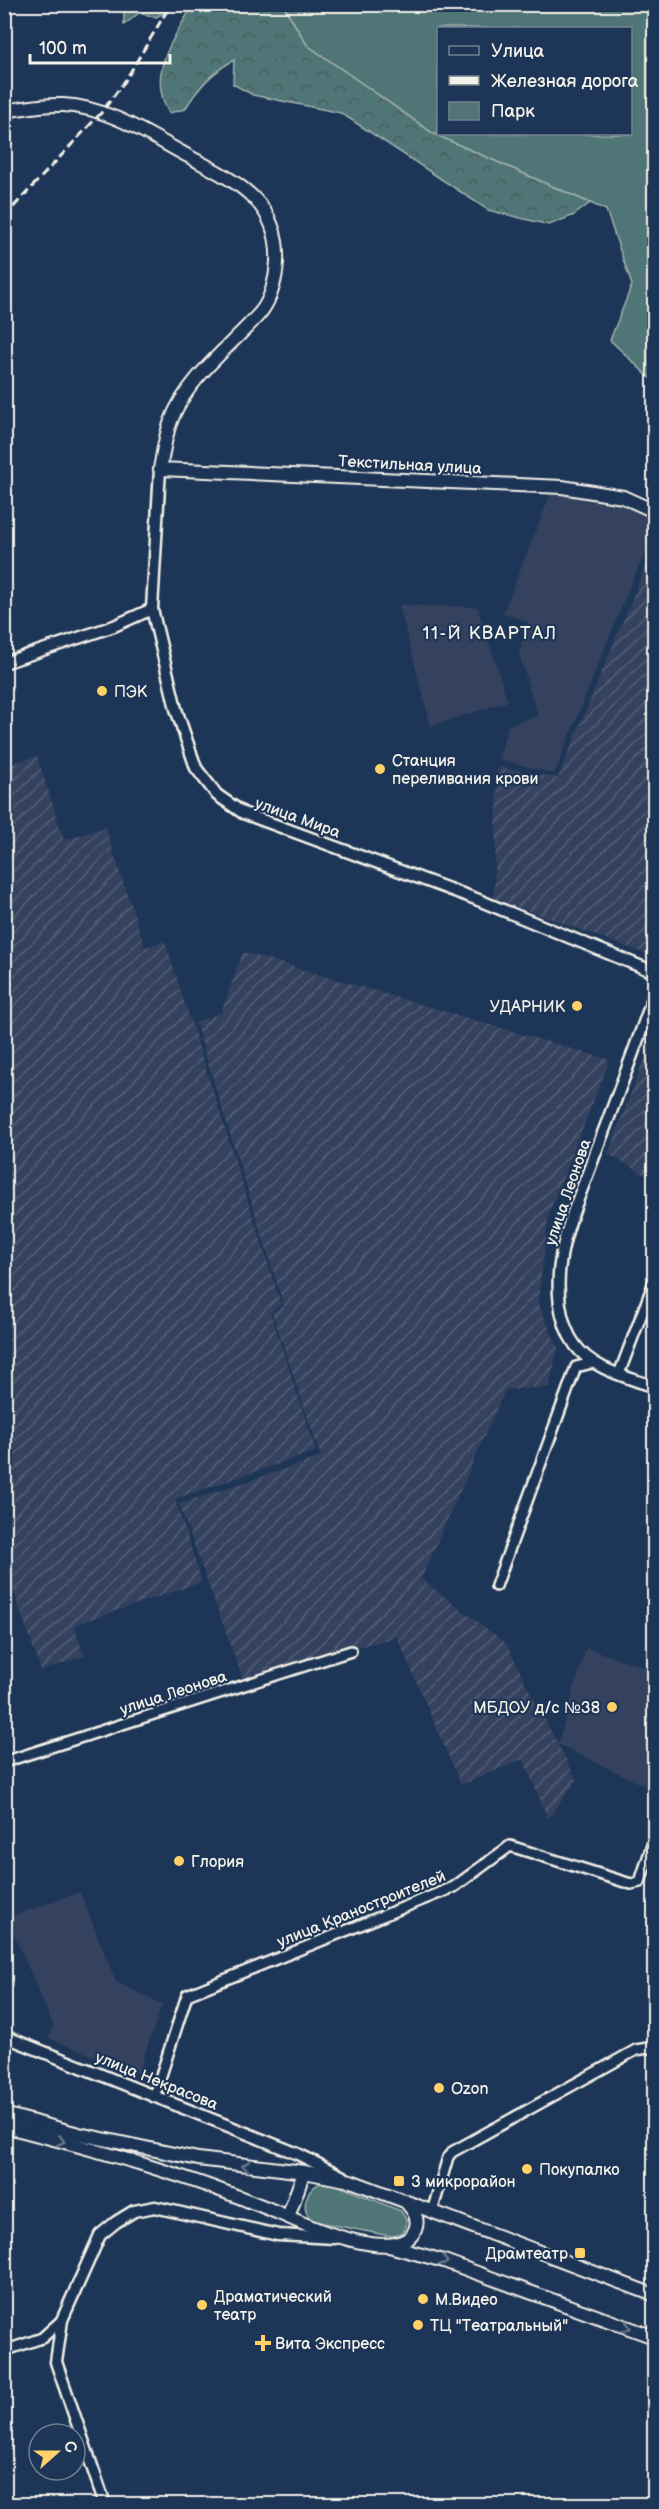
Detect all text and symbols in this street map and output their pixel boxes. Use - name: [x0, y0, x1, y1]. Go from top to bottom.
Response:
- scale bar: [30, 27, 170, 65]
- legend: [437, 27, 632, 135]
- text: 100 m: [39, 38, 87, 59]
- text: Улица: [491, 41, 545, 62]
- text: Железная дорога: [491, 71, 639, 92]
- text: Парк: [491, 101, 535, 122]
- street label: Текстильная улица: [338, 452, 483, 479]
- district label: 11-Й КВАРТАЛ: [423, 623, 557, 644]
- place label: ПЭК: [114, 683, 148, 702]
- marker: ПЭК: [95, 684, 109, 698]
- place label: Станция переливания крови: [392, 752, 538, 789]
- marker: Станция переливания крови: [373, 762, 387, 776]
- street label: улица Мира: [252, 794, 343, 843]
- place label: УДАРНИК: [489, 998, 566, 1017]
- marker: УДАРНИК: [570, 999, 584, 1013]
- street label: улица Леонова: [541, 1136, 596, 1248]
- street label: улица Леонова: [118, 1667, 230, 1720]
- place label: МБДОУ д/с №38: [473, 1699, 600, 1718]
- marker: МБДОУ д/с №38: [605, 1700, 619, 1714]
- place label: Глория: [191, 1853, 244, 1872]
- marker: Глория: [172, 1854, 186, 1868]
- street label: улица Краностроителей: [275, 1867, 449, 1952]
- street label: улица Некрасова: [92, 2048, 221, 2115]
- place label: Ozon: [451, 2080, 489, 2099]
- marker: Ozon: [432, 2081, 446, 2095]
- one-way arrow: [55, 2134, 66, 2146]
- one-way arrow: [241, 2160, 250, 2173]
- place label: Покупалко: [539, 2161, 620, 2180]
- marker: Покупалко: [520, 2162, 534, 2176]
- place label: 3 микрорайон: [411, 2173, 516, 2192]
- marker: 3 микрорайон: [392, 2174, 406, 2188]
- place label: Драмтеатр: [485, 2245, 568, 2264]
- marker: Драмтеатр: [573, 2246, 587, 2260]
- one-way arrow: [438, 2254, 449, 2267]
- place label: Драматический театр: [214, 2288, 332, 2325]
- place label: М.Видео: [435, 2291, 498, 2310]
- marker: М.Видео: [416, 2292, 430, 2306]
- marker: Драматический театр: [195, 2298, 209, 2312]
- place label: ТЦ "Театральный": [430, 2317, 568, 2336]
- marker: ТЦ "Театральный": [411, 2318, 425, 2332]
- one-way arrow: [621, 2320, 632, 2333]
- place label: Вита Экспресс: [275, 2335, 385, 2354]
- marker: Вита Экспресс: [256, 2336, 270, 2350]
- north arrow: [27, 2422, 87, 2482]
- text: С: [59, 2439, 80, 2456]

